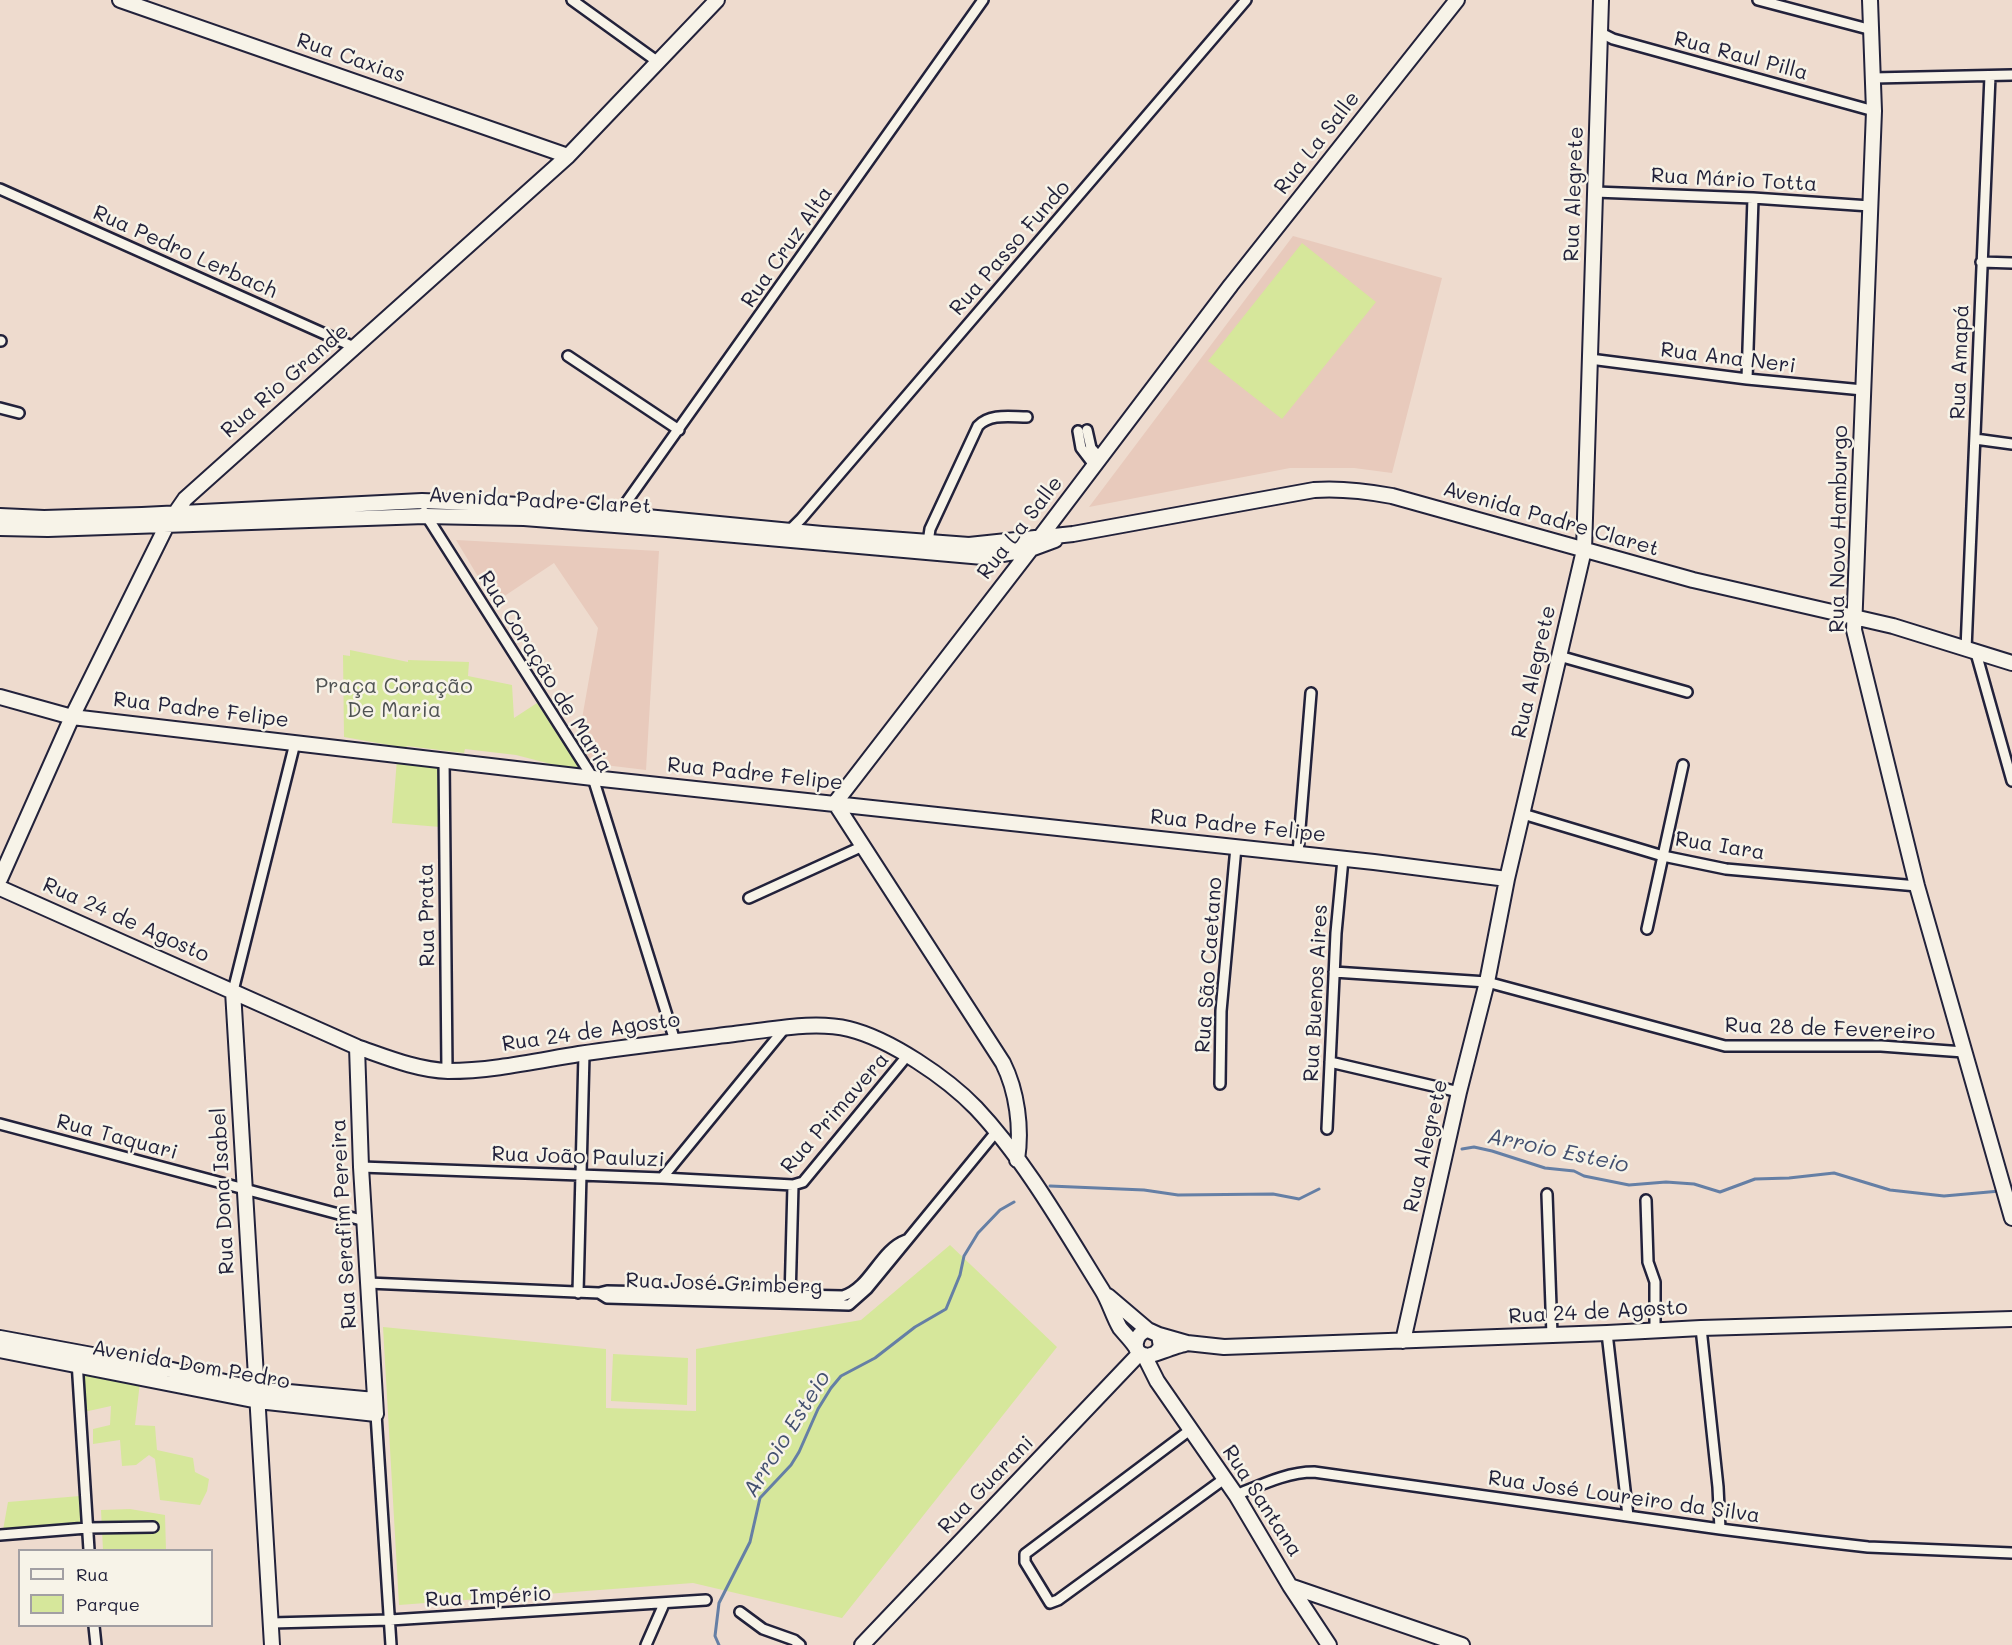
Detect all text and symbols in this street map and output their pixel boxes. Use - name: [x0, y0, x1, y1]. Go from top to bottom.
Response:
- street label: Rua Raul Pilla: [1671, 26, 1811, 86]
- street label: Rua Caxias: [293, 28, 409, 88]
- street label: Rua La Salle: [1269, 86, 1365, 200]
- street label: Rua Alegrete: [1559, 126, 1589, 262]
- street label: Rua Mário Totta: [1650, 163, 1818, 197]
- street label: Rua Passo Fundo: [944, 175, 1076, 321]
- street label: Rua Cruz Alta: [736, 181, 838, 313]
- street label: Rua Pedro Lerbach: [89, 200, 281, 304]
- street label: Rua Amapá: [1945, 304, 1975, 420]
- street label: Rua Rio Grande: [216, 319, 354, 443]
- street label: Rua Ana Neri: [1659, 337, 1797, 379]
- street label: Rua Novo Hamburgo: [1825, 425, 1853, 633]
- street label: Rua La Salle: [972, 471, 1068, 585]
- street label: Avenida Padre Claret: [1440, 476, 1662, 562]
- street label: Avenida Padre Claret: [428, 483, 652, 519]
- street label: Rua Coração de Maria: [472, 566, 618, 778]
- street label: Rua Alegrete: [1506, 603, 1562, 741]
- park label: Praça Coração De Maria: [315, 674, 473, 724]
- street label: Rua Padre Felipe: [112, 687, 290, 733]
- street label: Rua Padre Felipe: [666, 752, 844, 796]
- street label: Rua Padre Felipe: [1149, 804, 1327, 848]
- street label: Rua Iara: [1673, 826, 1767, 866]
- street label: Rua Prata: [413, 863, 441, 967]
- street label: Rua 24 de Agosto: [39, 872, 213, 968]
- street label: Rua São Caetano: [1190, 876, 1228, 1054]
- street label: Rua Buenos Aires: [1299, 903, 1333, 1083]
- street label: Rua 24 de Agosto: [500, 1007, 682, 1057]
- street label: Rua 28 de Fevereiro: [1724, 1013, 1936, 1045]
- street label: Rua Primavera: [776, 1047, 894, 1179]
- street label: Rua Alegrete: [1398, 1077, 1454, 1215]
- street label: Rua Dona Isabel: [206, 1107, 240, 1275]
- street label: Rua Taquari: [54, 1109, 180, 1165]
- street label: Rua Serafim Pereira: [326, 1118, 362, 1330]
- water label: Arroio Esteio: [1485, 1123, 1631, 1179]
- street label: Rua João Pauluzi: [491, 1141, 665, 1173]
- street label: Rua José Grimberg: [625, 1268, 823, 1300]
- street label: Rua 24 de Agosto: [1508, 1295, 1688, 1329]
- street label: Avenida Dom Pedro: [90, 1335, 292, 1395]
- water label: Arroio Esteio: [738, 1366, 836, 1502]
- street label: Rua Guarani: [933, 1431, 1039, 1539]
- street label: Rua Santana: [1216, 1440, 1308, 1562]
- street label: Rua José Loureiro da Silva: [1487, 1465, 1761, 1529]
- legend: [18, 1549, 213, 1627]
- text: Rua: [76, 1562, 109, 1586]
- street label: Rua Império: [424, 1581, 552, 1613]
- text: Parque: [76, 1592, 140, 1616]

